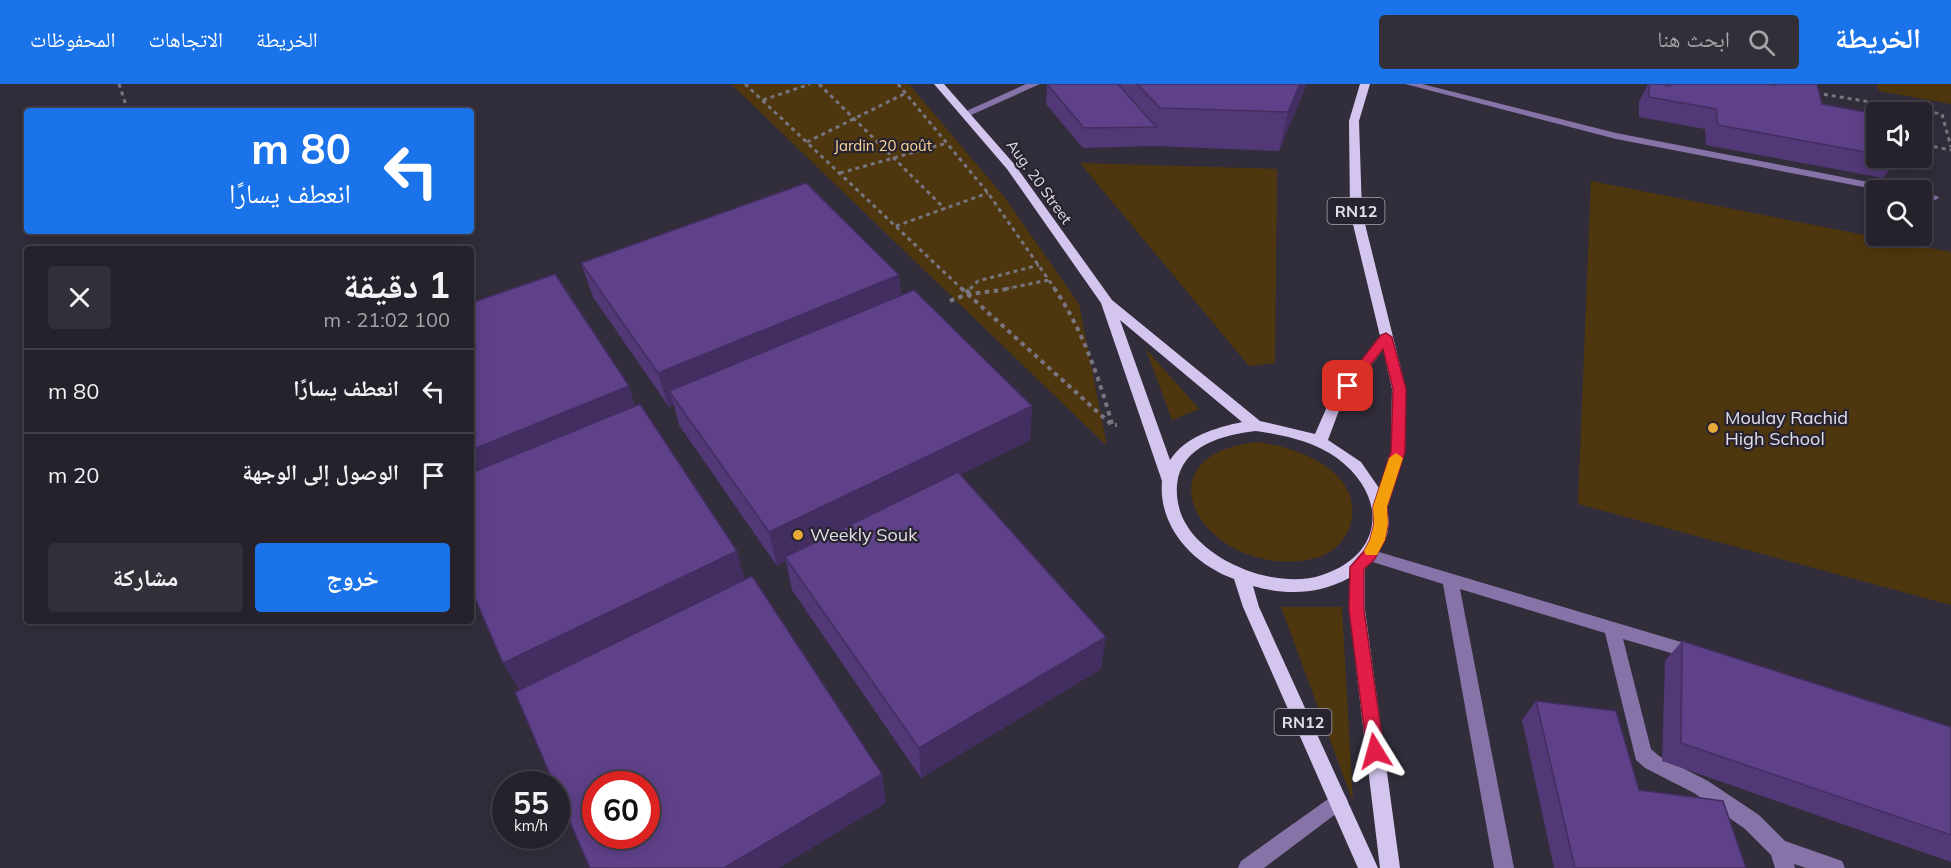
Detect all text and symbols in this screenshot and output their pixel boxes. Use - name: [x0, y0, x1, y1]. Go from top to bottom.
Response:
- search box: [1379, 15, 1799, 69]
- text: الخريطة: [1835, 20, 1921, 55]
- text: ابحث هنا: [1657, 25, 1730, 53]
- text: المحفوظات: [30, 26, 115, 52]
- text: الاتجاهات: [148, 26, 223, 52]
- text: الخريطة: [256, 26, 318, 52]
- icon: search: [1745, 26, 1778, 59]
- map controls: [1866, 102, 1932, 246]
- button: sound: [1866, 102, 1932, 168]
- text: 80 m: [251, 122, 351, 175]
- icon: left: [372, 132, 450, 210]
- park label: Jardin 20 août: [834, 136, 932, 155]
- street label: Aug. 20 Street: [1002, 136, 1076, 228]
- text: انعطف يسارًا: [229, 176, 351, 210]
- button: search: [1866, 180, 1932, 246]
- road number: RN12: [1328, 198, 1384, 224]
- text: 1 دقيقة: [343, 262, 450, 307]
- button: close: [48, 266, 111, 329]
- text: 100 m · 21:02: [324, 307, 450, 332]
- pin: [1322, 360, 1373, 411]
- icon: arrive: [1331, 369, 1364, 402]
- text: انعطف يسارًا: [293, 374, 399, 402]
- icon: left: [417, 375, 450, 408]
- text: 80 m: [48, 377, 99, 405]
- place label: Moulay Rachid High School: [1725, 406, 1848, 450]
- marker: Moulay Rachid High School: [1706, 421, 1720, 435]
- text: الوصول إلى الوجهة: [242, 458, 399, 486]
- icon: arrive: [417, 459, 450, 492]
- text: 20 m: [48, 461, 99, 489]
- place label: Weekly Souk: [810, 523, 918, 546]
- marker: Weekly Souk: [791, 528, 805, 542]
- button: مشاركة: [48, 543, 243, 612]
- button: خروج: [255, 543, 450, 612]
- road number: RN12: [1274, 709, 1332, 735]
- position arrow: [1343, 719, 1407, 783]
- speed limit sign: 60: [582, 771, 660, 849]
- text: 55: [513, 784, 549, 822]
- text: km/h: [514, 816, 548, 835]

